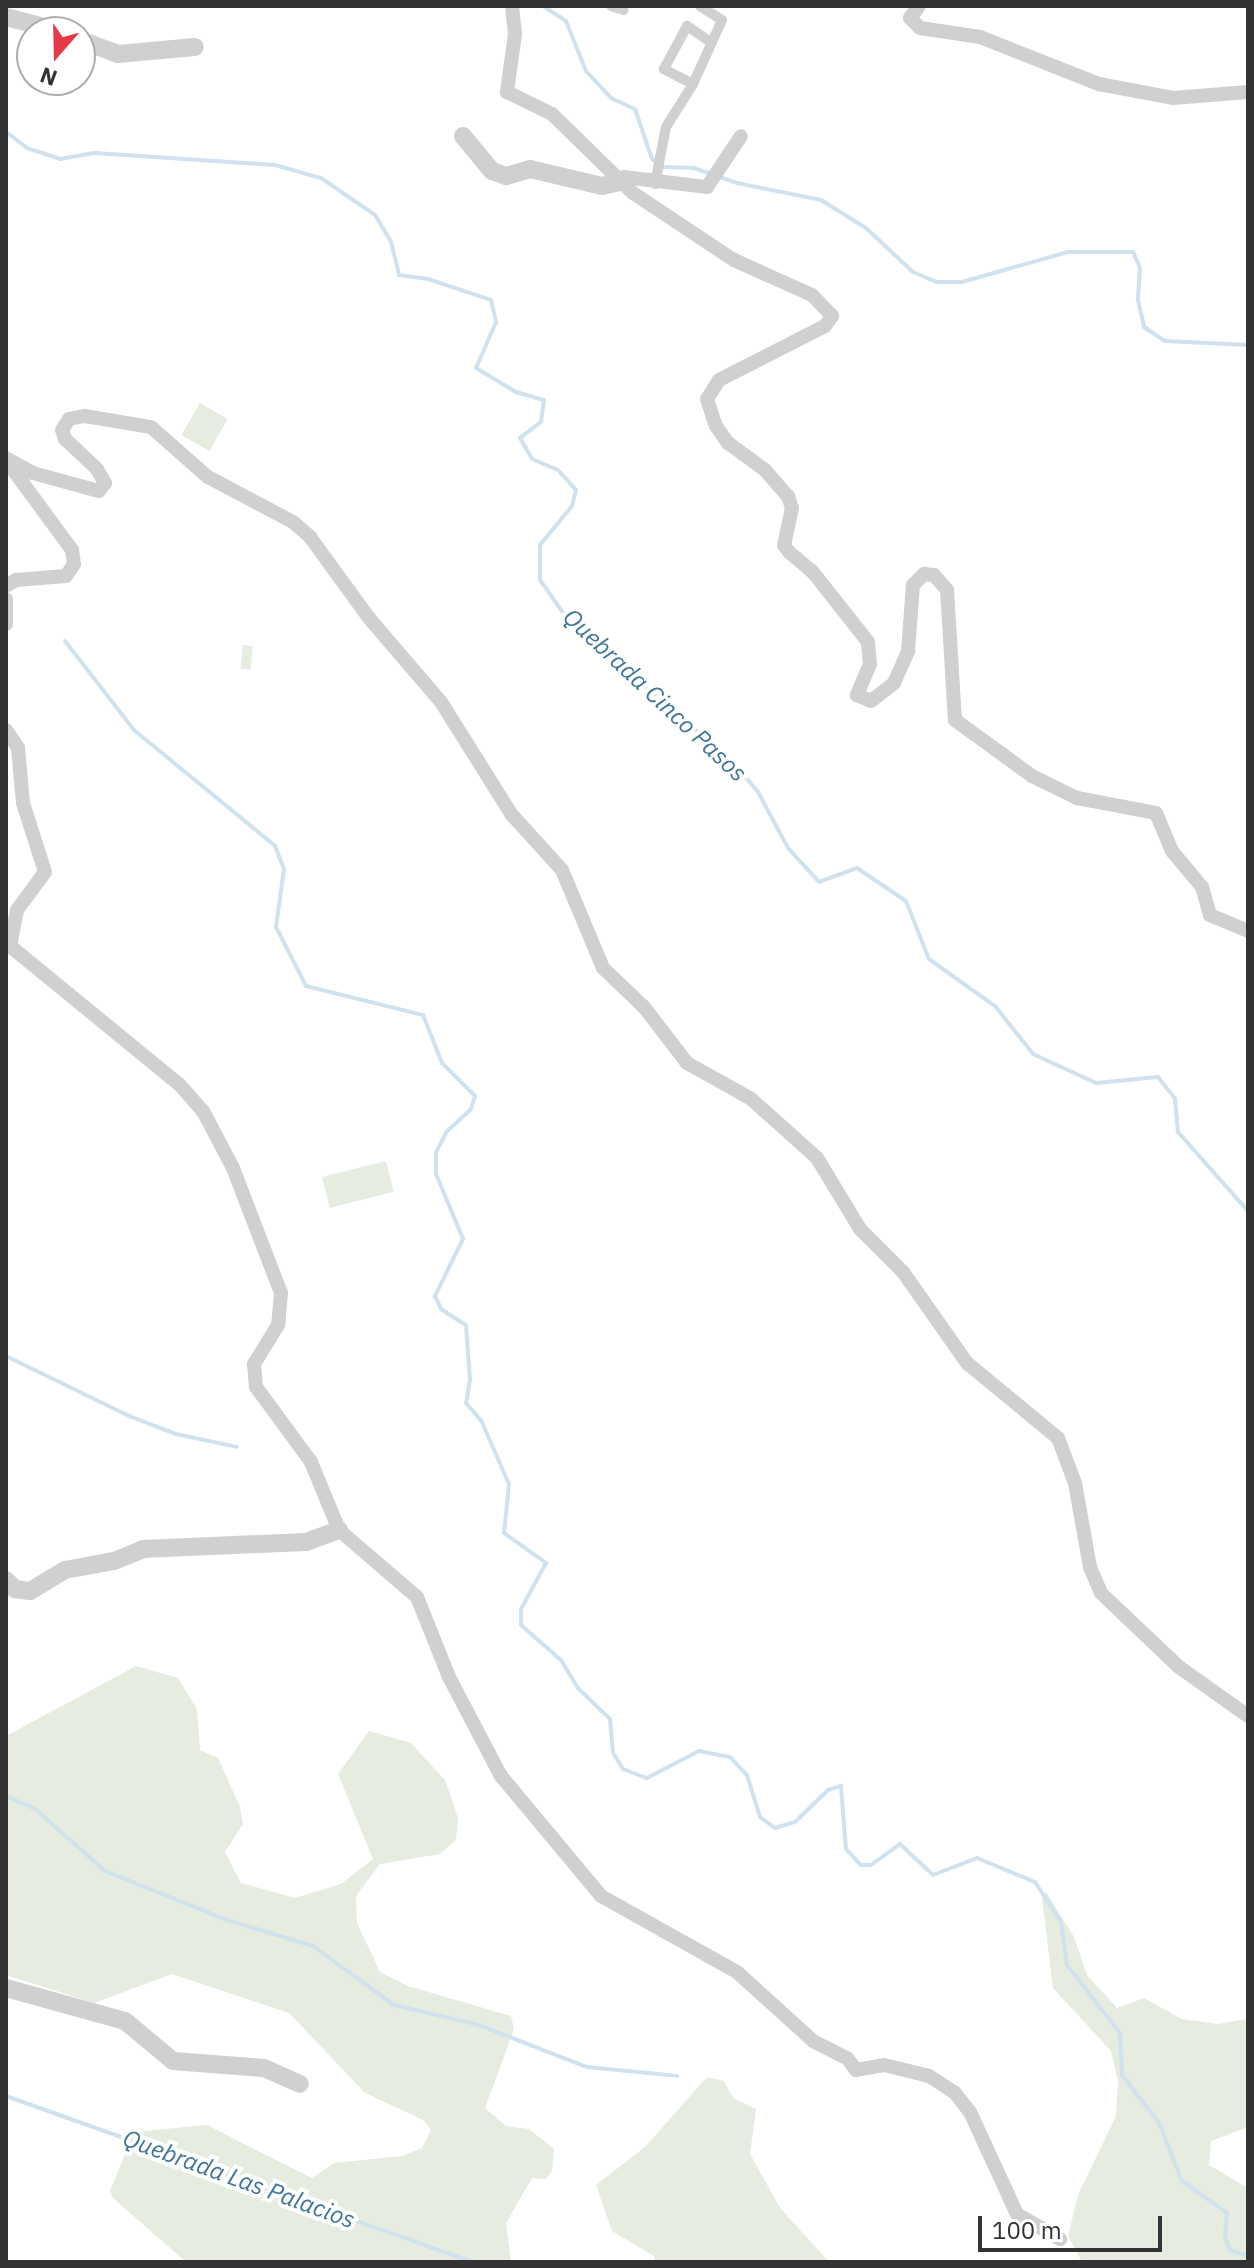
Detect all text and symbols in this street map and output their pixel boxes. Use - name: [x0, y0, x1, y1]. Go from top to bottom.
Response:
- north arrow: [16, 16, 96, 96]
- text: N: [36, 61, 61, 93]
- water label: Quebrada Cinco Pasos: [557, 603, 753, 787]
- water label: Quebrada Las Palacios: [119, 2124, 359, 2234]
- scale bar: [982, 2200, 1166, 2250]
- text: 100 m: [992, 2214, 1062, 2246]

